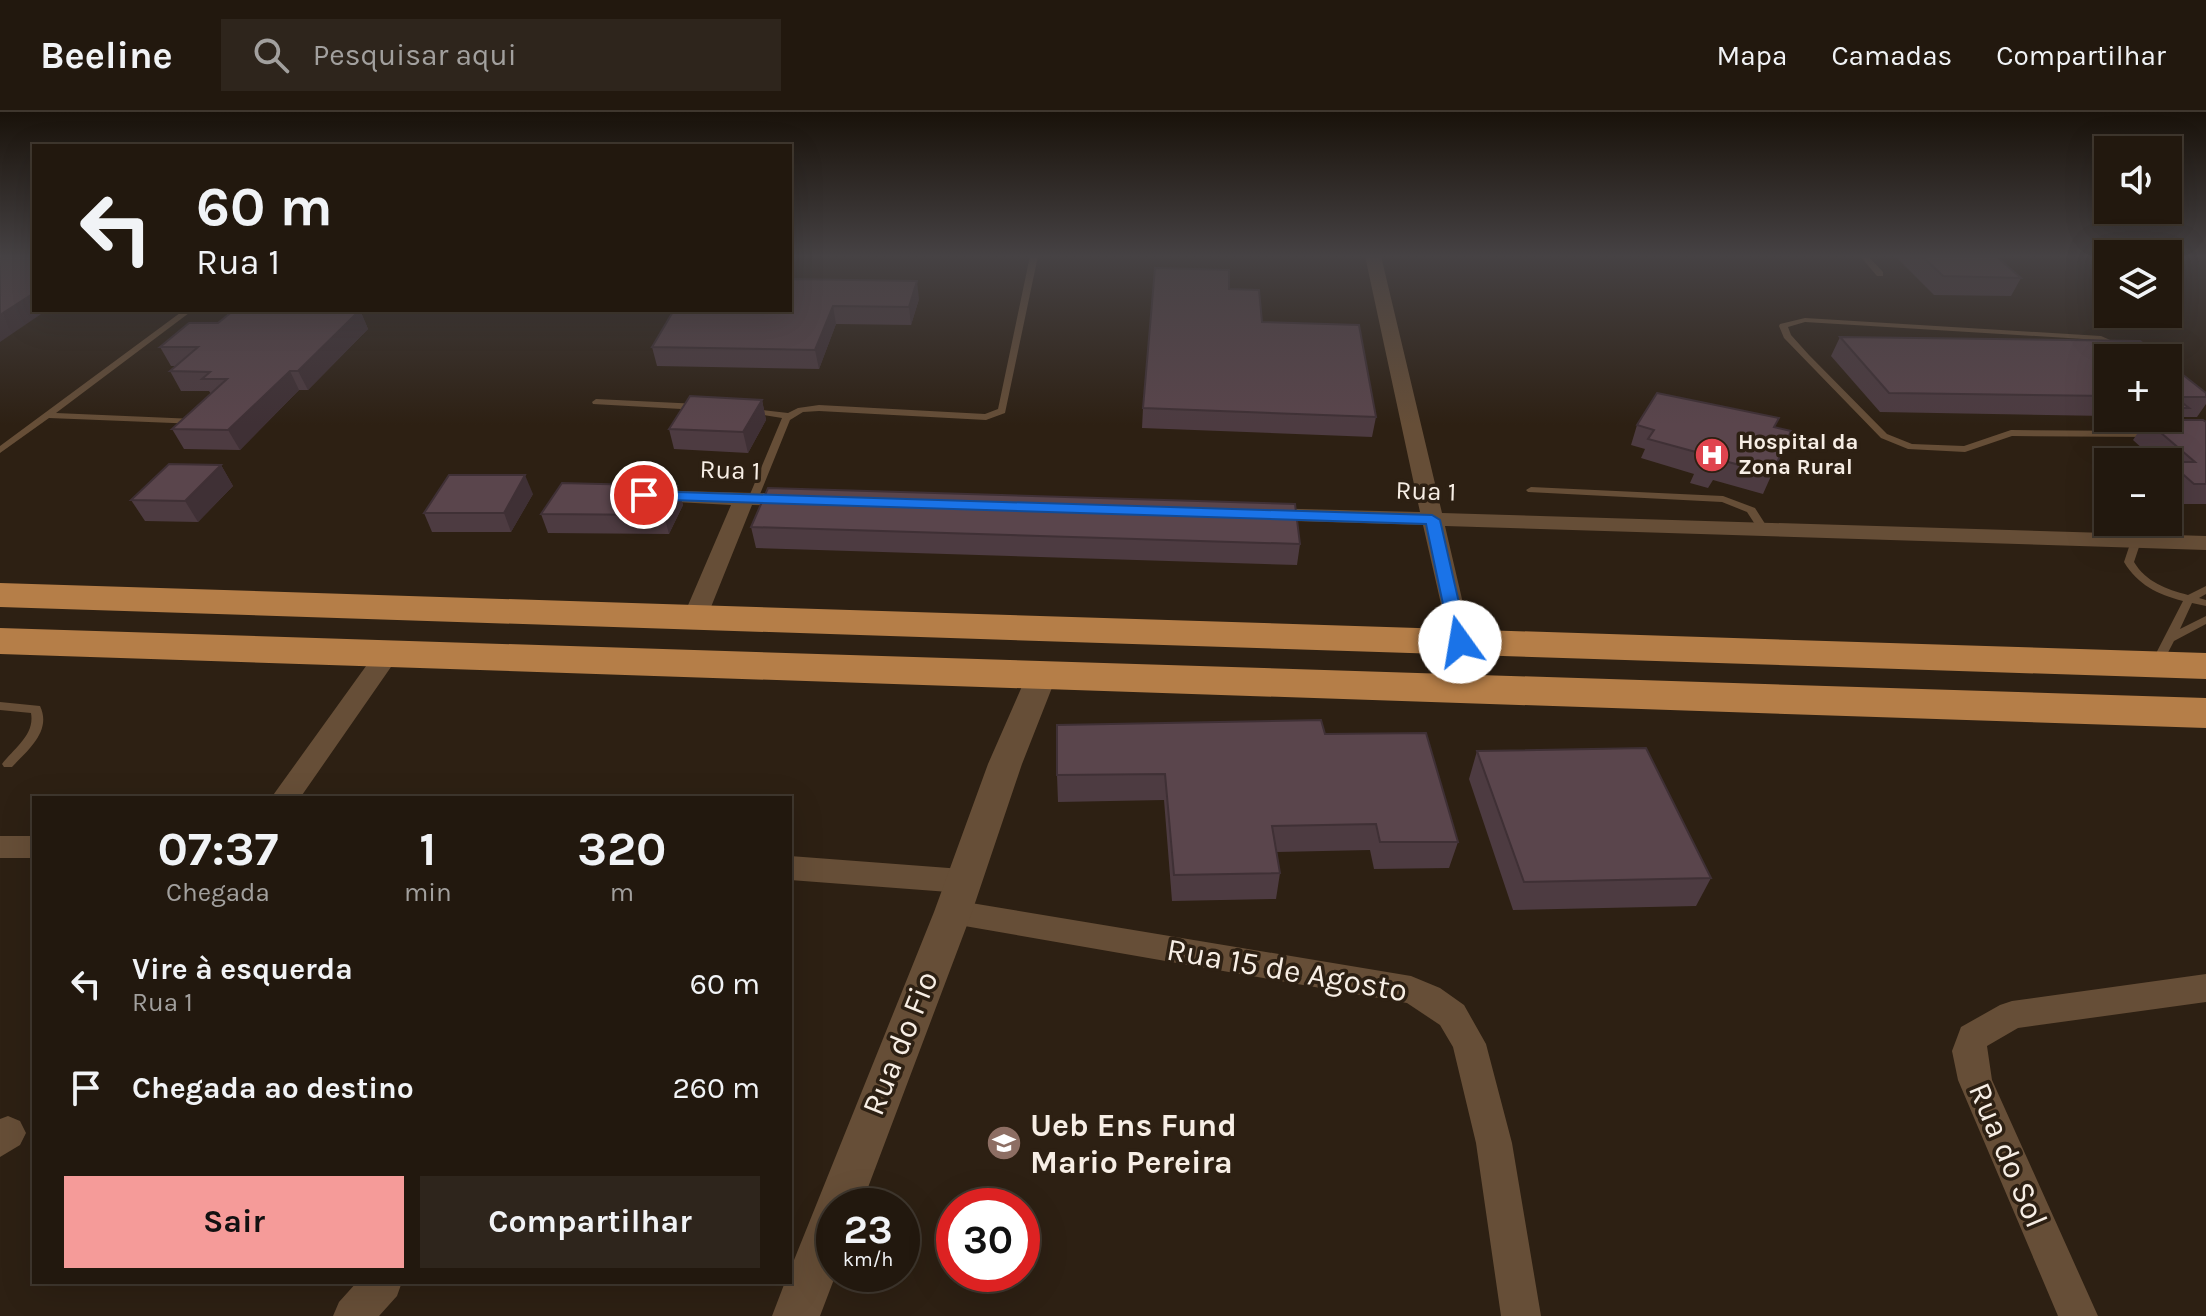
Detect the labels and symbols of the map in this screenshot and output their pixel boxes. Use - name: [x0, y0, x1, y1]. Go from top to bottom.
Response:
- place label: Hospital da Zona Rural: [1738, 429, 1858, 480]
- hospital icon: Hospital da Zona Rural: [1693, 436, 1731, 474]
- street label: Rua 1: [699, 453, 761, 487]
- pin: [610, 461, 678, 529]
- street label: Rua 1: [1395, 474, 1457, 508]
- position arrow: [1418, 600, 1502, 684]
- street label: Rua 15 de Agosto: [1164, 931, 1410, 1009]
- street label: Rua do Fio: [854, 966, 946, 1120]
- street label: Rua do Sol: [1961, 1077, 2055, 1233]
- place label: Ueb Ens Fund Mario Pereira: [1030, 1107, 1237, 1181]
- school or university icon: Ueb Ens Fund Mario Pereira: [985, 1124, 1023, 1162]
- speed limit sign: 30: [936, 1188, 1040, 1292]

